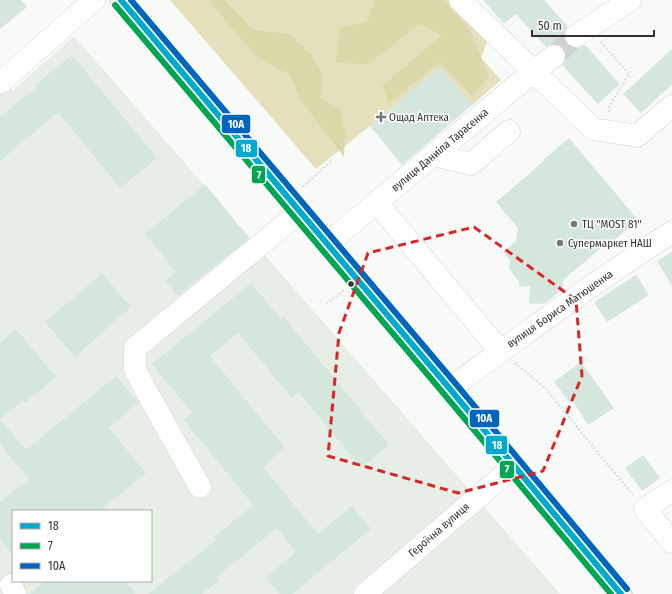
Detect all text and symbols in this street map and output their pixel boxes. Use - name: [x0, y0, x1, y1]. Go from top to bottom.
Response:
- scale bar: [532, 12, 654, 38]
- text: 50 m: [538, 19, 562, 33]
- street label: вулиця Даниіла Тарасенка: [389, 106, 491, 194]
- place label: Ощад Аптека: [389, 111, 449, 124]
- marker: Ощад Аптека: [376, 112, 386, 122]
- line badge: 10А: [221, 114, 251, 134]
- text: 10А: [228, 118, 245, 131]
- line badge: 18: [235, 139, 258, 158]
- text: 18: [241, 142, 251, 155]
- line badge: 7: [251, 165, 266, 184]
- text: 7: [257, 169, 262, 182]
- place label: ТЦ "MOST 81": [582, 218, 642, 231]
- marker: ТЦ "MOST 81": [569, 219, 579, 229]
- place label: Супермаркет НАШ: [568, 237, 652, 250]
- marker: Супермаркет НАШ: [555, 238, 565, 248]
- street label: вулиця Бориса Матюшенка: [505, 267, 615, 351]
- unlabelled marker: [346, 279, 356, 289]
- line badge: 10А: [469, 409, 500, 428]
- text: 10А: [476, 412, 493, 425]
- line badge: 18: [485, 435, 508, 455]
- text: 18: [492, 439, 502, 452]
- line badge: 7: [499, 460, 515, 479]
- text: 7: [505, 463, 510, 476]
- street label: Героїчна вулиця: [406, 500, 472, 560]
- legend: [12, 510, 152, 582]
- text: 18: [48, 519, 59, 533]
- text: 7: [48, 539, 53, 553]
- text: 10А: [48, 559, 66, 573]

